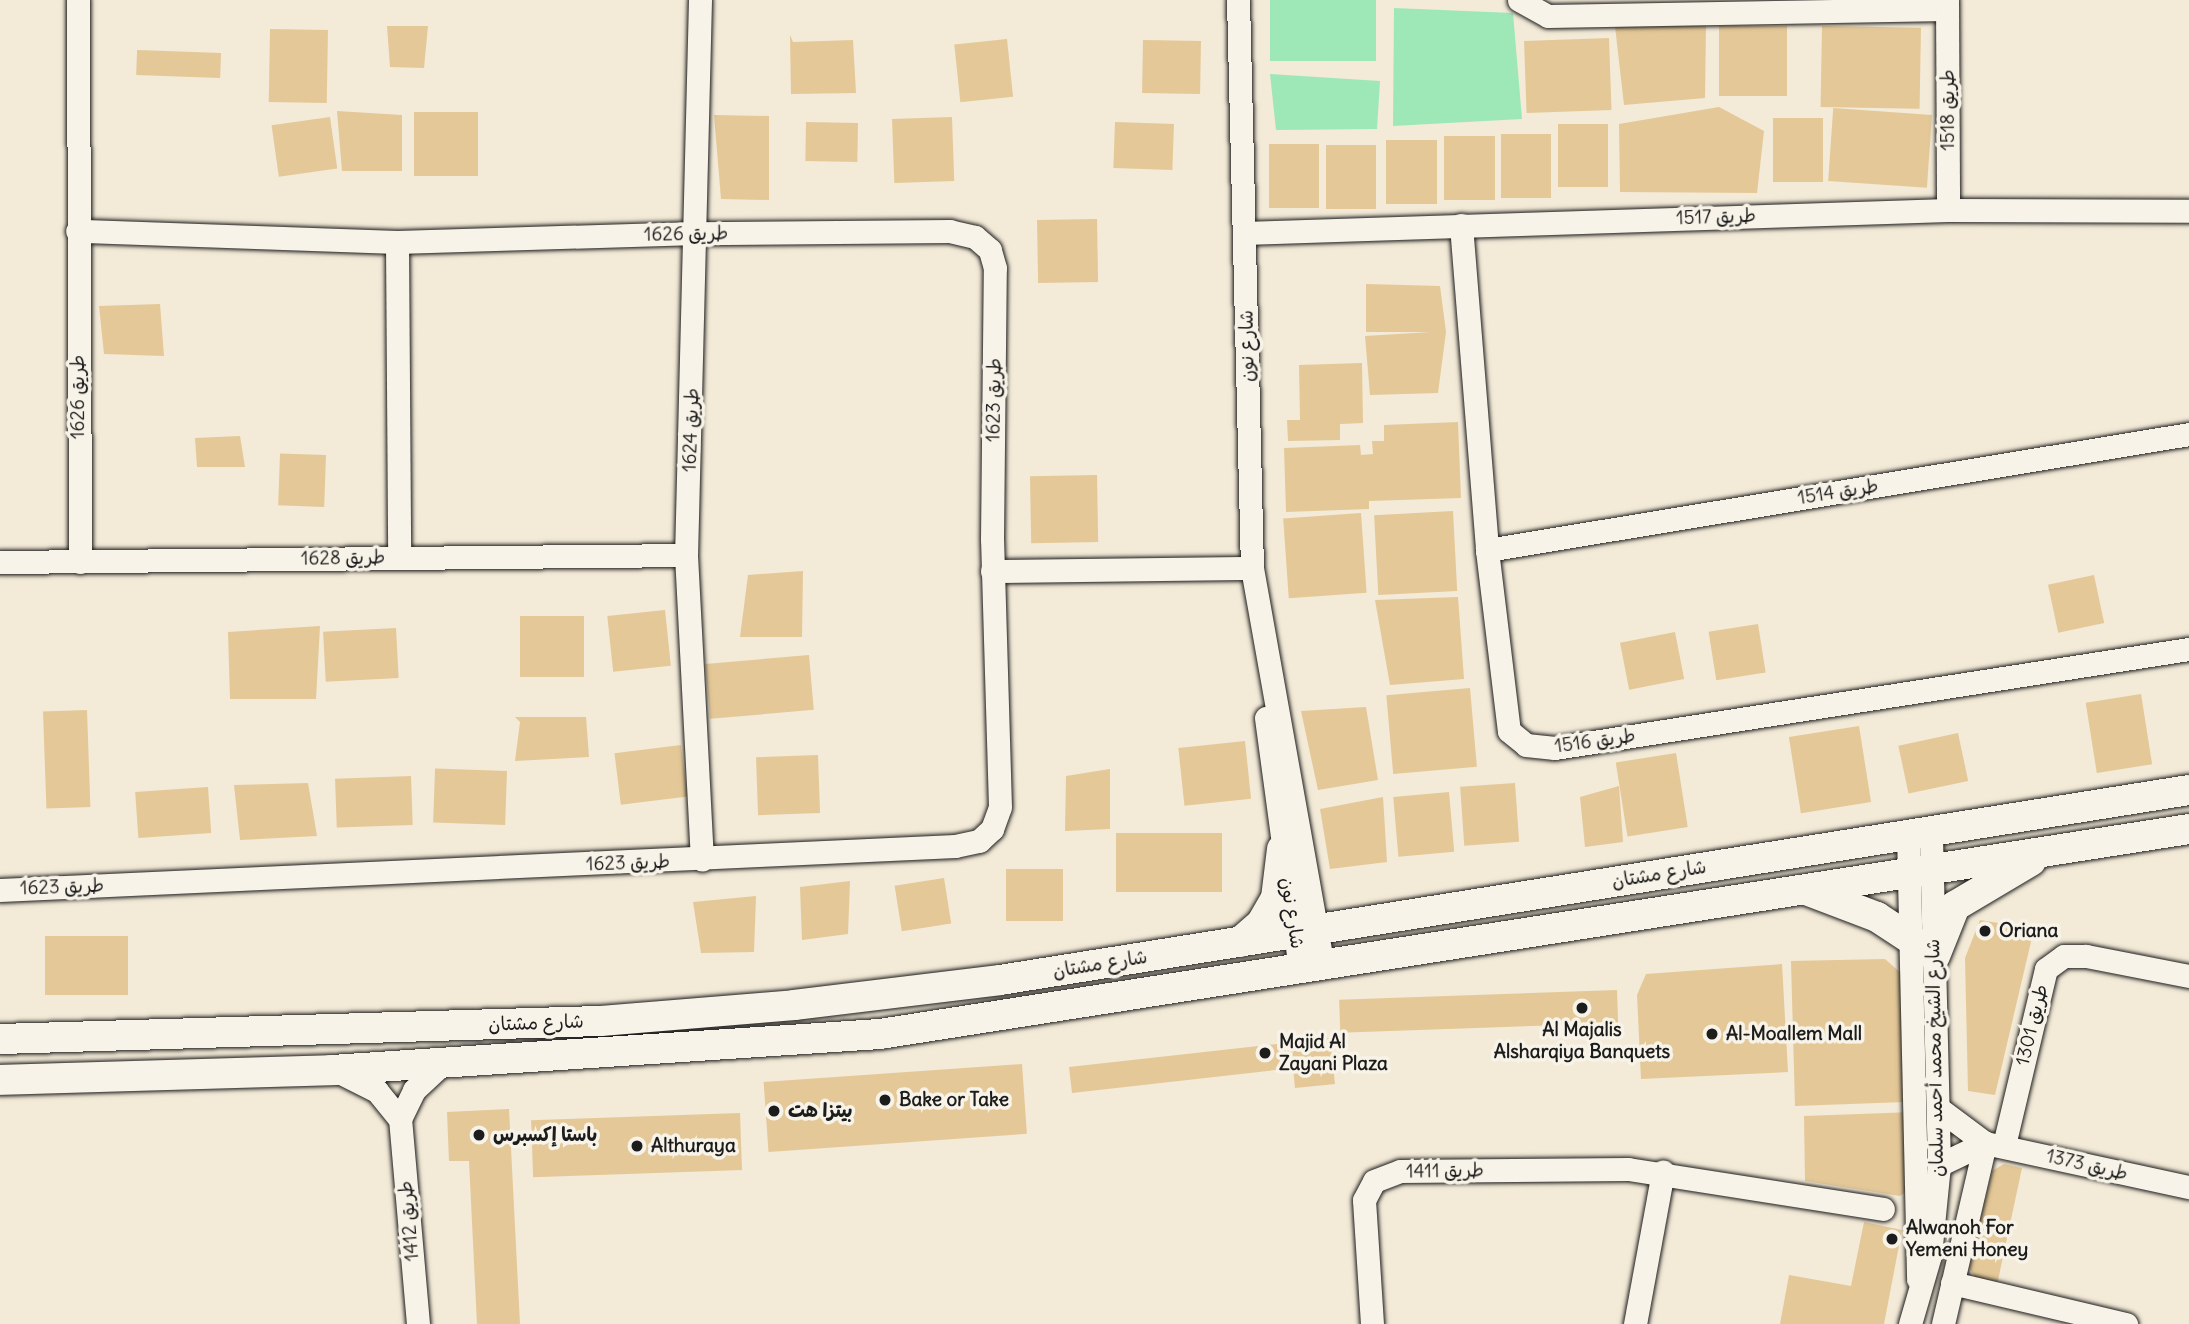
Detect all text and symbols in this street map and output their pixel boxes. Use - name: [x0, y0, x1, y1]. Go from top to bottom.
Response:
- street label: طريق 1518: [1937, 69, 1959, 151]
- street label: طريق 1517: [1676, 204, 1756, 230]
- street label: طريق 1626: [644, 222, 728, 246]
- street label: شارع نون: [1235, 310, 1259, 382]
- street label: طريق 1626: [67, 355, 89, 439]
- street label: طريق 1623: [982, 358, 1006, 442]
- street label: طريق 1624: [678, 388, 704, 472]
- street label: طريق 1514: [1796, 474, 1880, 510]
- street label: طريق 1628: [301, 546, 385, 570]
- street label: طريق 1516: [1553, 724, 1637, 758]
- street label: طريق 1623: [586, 850, 670, 876]
- street label: شارع مشتان: [1610, 855, 1708, 893]
- street label: طريق 1623: [20, 874, 104, 900]
- street label: شارع نون: [1275, 876, 1309, 950]
- place label: Oriana: [1999, 920, 2058, 942]
- marker: Oriana: [1977, 923, 1993, 939]
- street label: شارع الشيخ محمد أحمد سلمان: [1922, 939, 1948, 1177]
- street label: شارع مشتان: [1051, 945, 1149, 983]
- street label: طريق 1301: [2011, 982, 2053, 1068]
- marker: Al Majalis Alsharqiya Banquets: [1574, 1000, 1590, 1016]
- street label: شارع مشتان: [488, 1010, 584, 1036]
- place label: Al Majalis Alsharqiya Banquets: [1494, 1019, 1670, 1063]
- place label: Al-Moallem Mall: [1726, 1023, 1862, 1045]
- marker: Al-Moallem Mall: [1704, 1026, 1720, 1042]
- place label: Majid Al Zayani Plaza: [1279, 1031, 1388, 1075]
- marker: Majid Al Zayani Plaza: [1257, 1045, 1273, 1061]
- place label: Bake or Take: [899, 1089, 1009, 1111]
- marker: Bake or Take: [877, 1092, 893, 1108]
- place label: بيتزا هت: [788, 1100, 853, 1122]
- marker: بيتزا هت: [766, 1103, 782, 1119]
- place label: باستا إكسبرس: [493, 1124, 597, 1146]
- marker: باستا إكسبرس: [471, 1127, 487, 1143]
- place label: Althuraya: [651, 1135, 736, 1157]
- marker: Althuraya: [629, 1138, 645, 1154]
- street label: طريق 1373: [2044, 1145, 2130, 1185]
- street label: طريق 1411: [1406, 1159, 1484, 1183]
- street label: طريق 1412: [394, 1180, 424, 1262]
- place label: Alwanoh For Yemeni Honey: [1906, 1217, 2028, 1261]
- marker: Alwanoh For Yemeni Honey: [1884, 1231, 1900, 1247]

